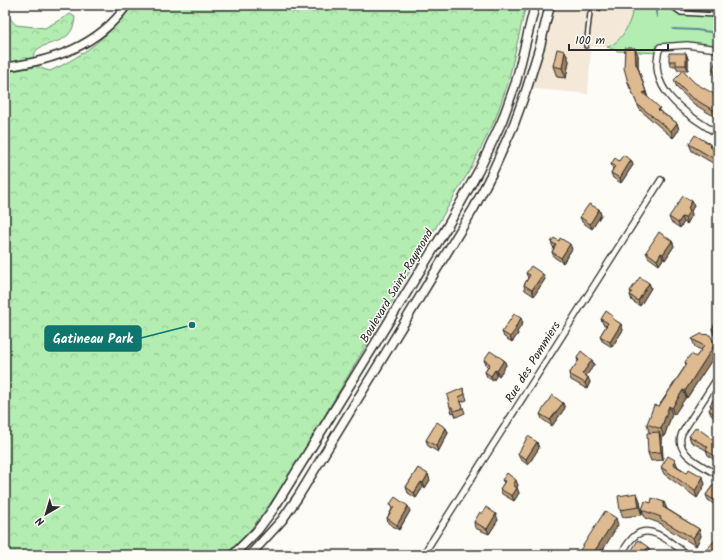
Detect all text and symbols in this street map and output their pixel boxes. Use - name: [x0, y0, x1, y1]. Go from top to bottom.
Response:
- scale bar: [569, 26, 668, 52]
- text: 100 m: [575, 31, 606, 50]
- street label: Boulevard Saint-Raymond: [355, 225, 439, 346]
- street label: Rue des Pommiers: [500, 318, 566, 406]
- callout: Gatineau Park: [45, 326, 141, 351]
- text: Gatineau Park: [53, 329, 134, 350]
- north arrow: [26, 494, 66, 534]
- text: N: [32, 512, 49, 530]

